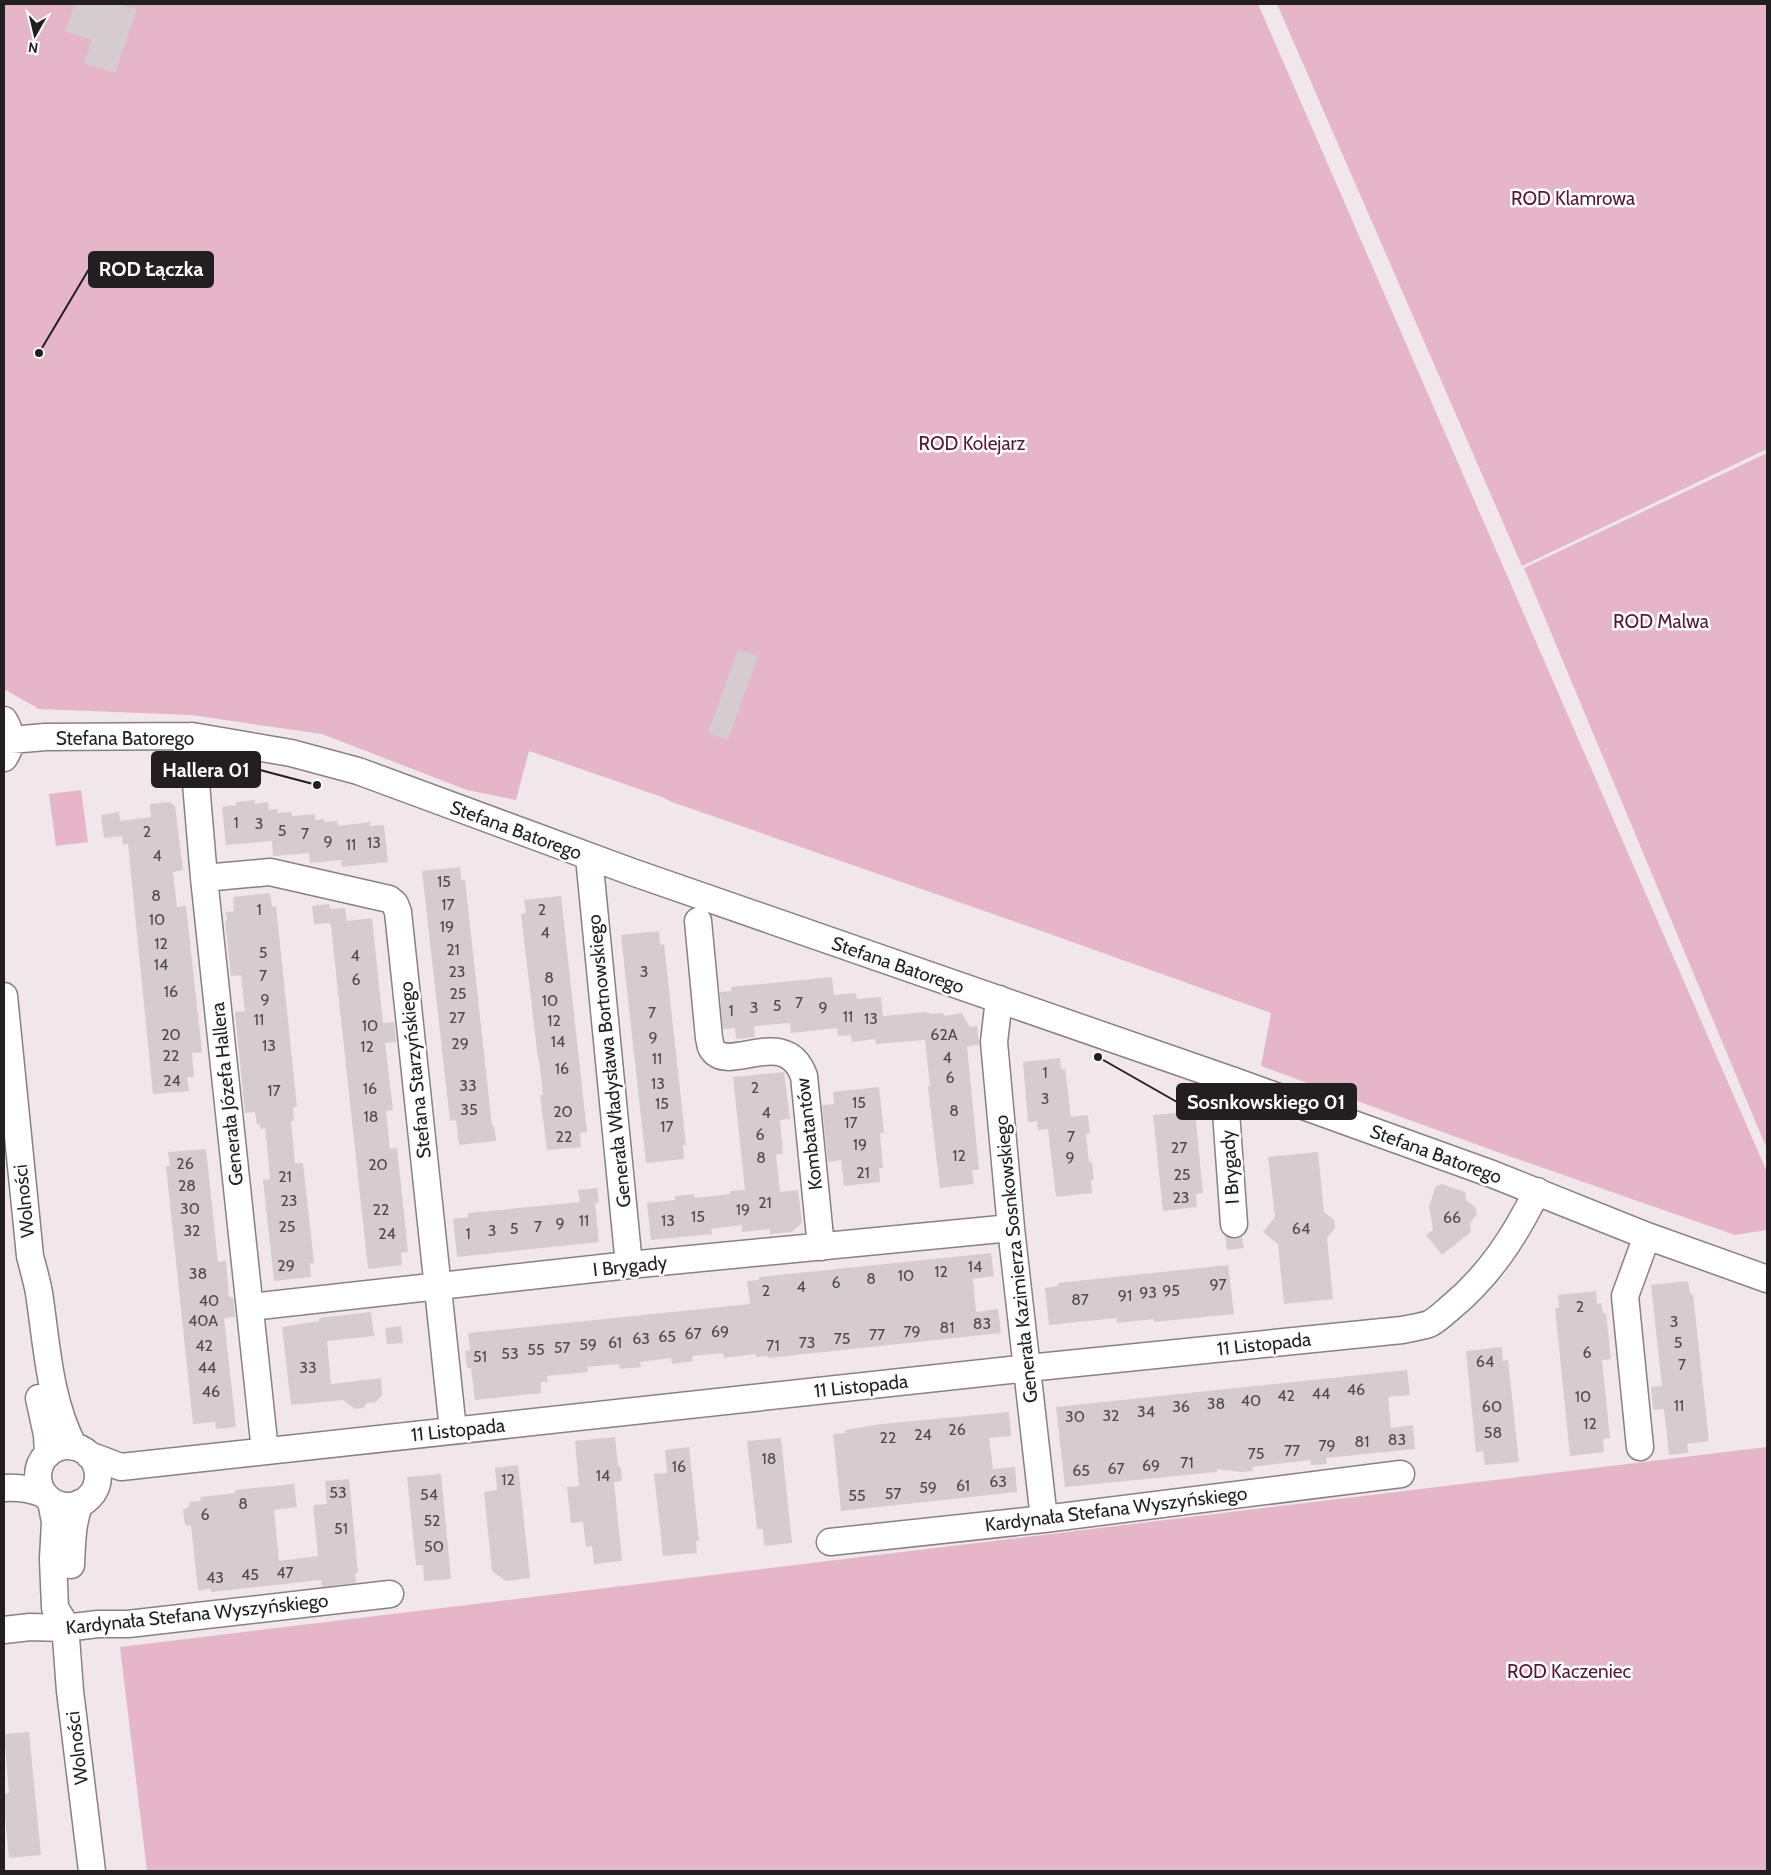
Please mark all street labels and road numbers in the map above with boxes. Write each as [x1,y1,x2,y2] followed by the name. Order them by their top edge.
[56,727,194,750] street label: Stefana Batorego
[447,795,585,865] street label: Stefana Batorego
[582,913,636,1209] street label: Generała Władysława Bortnowskiego
[829,932,967,998] street label: Stefana Batorego
[394,980,436,1160] street label: Stefana Starzyńskiego
[206,1001,248,1187] street label: Generała Józefa Hallera
[791,1076,827,1192] street label: Kombatantów
[989,1114,1043,1404] street label: Generała Kazimierza Sosnkowskiego
[1367,1119,1505,1189] street label: Stefana Batorego
[1216,1129,1244,1205] street label: I Brygady
[9,1163,39,1239] street label: Wolności
[592,1251,669,1281] street label: I Brygady
[1216,1328,1312,1360] street label: 11 Listopada
[813,1370,909,1402] street label: 11 Listopada
[410,1414,506,1446] street label: 11 Listopada
[984,1481,1248,1537] street label: Kardynała Stefana Wyszyńskiego
[65,1589,329,1639] street label: Kardynała Stefana Wyszyńskiego
[61,1710,93,1786] street label: Wolności

